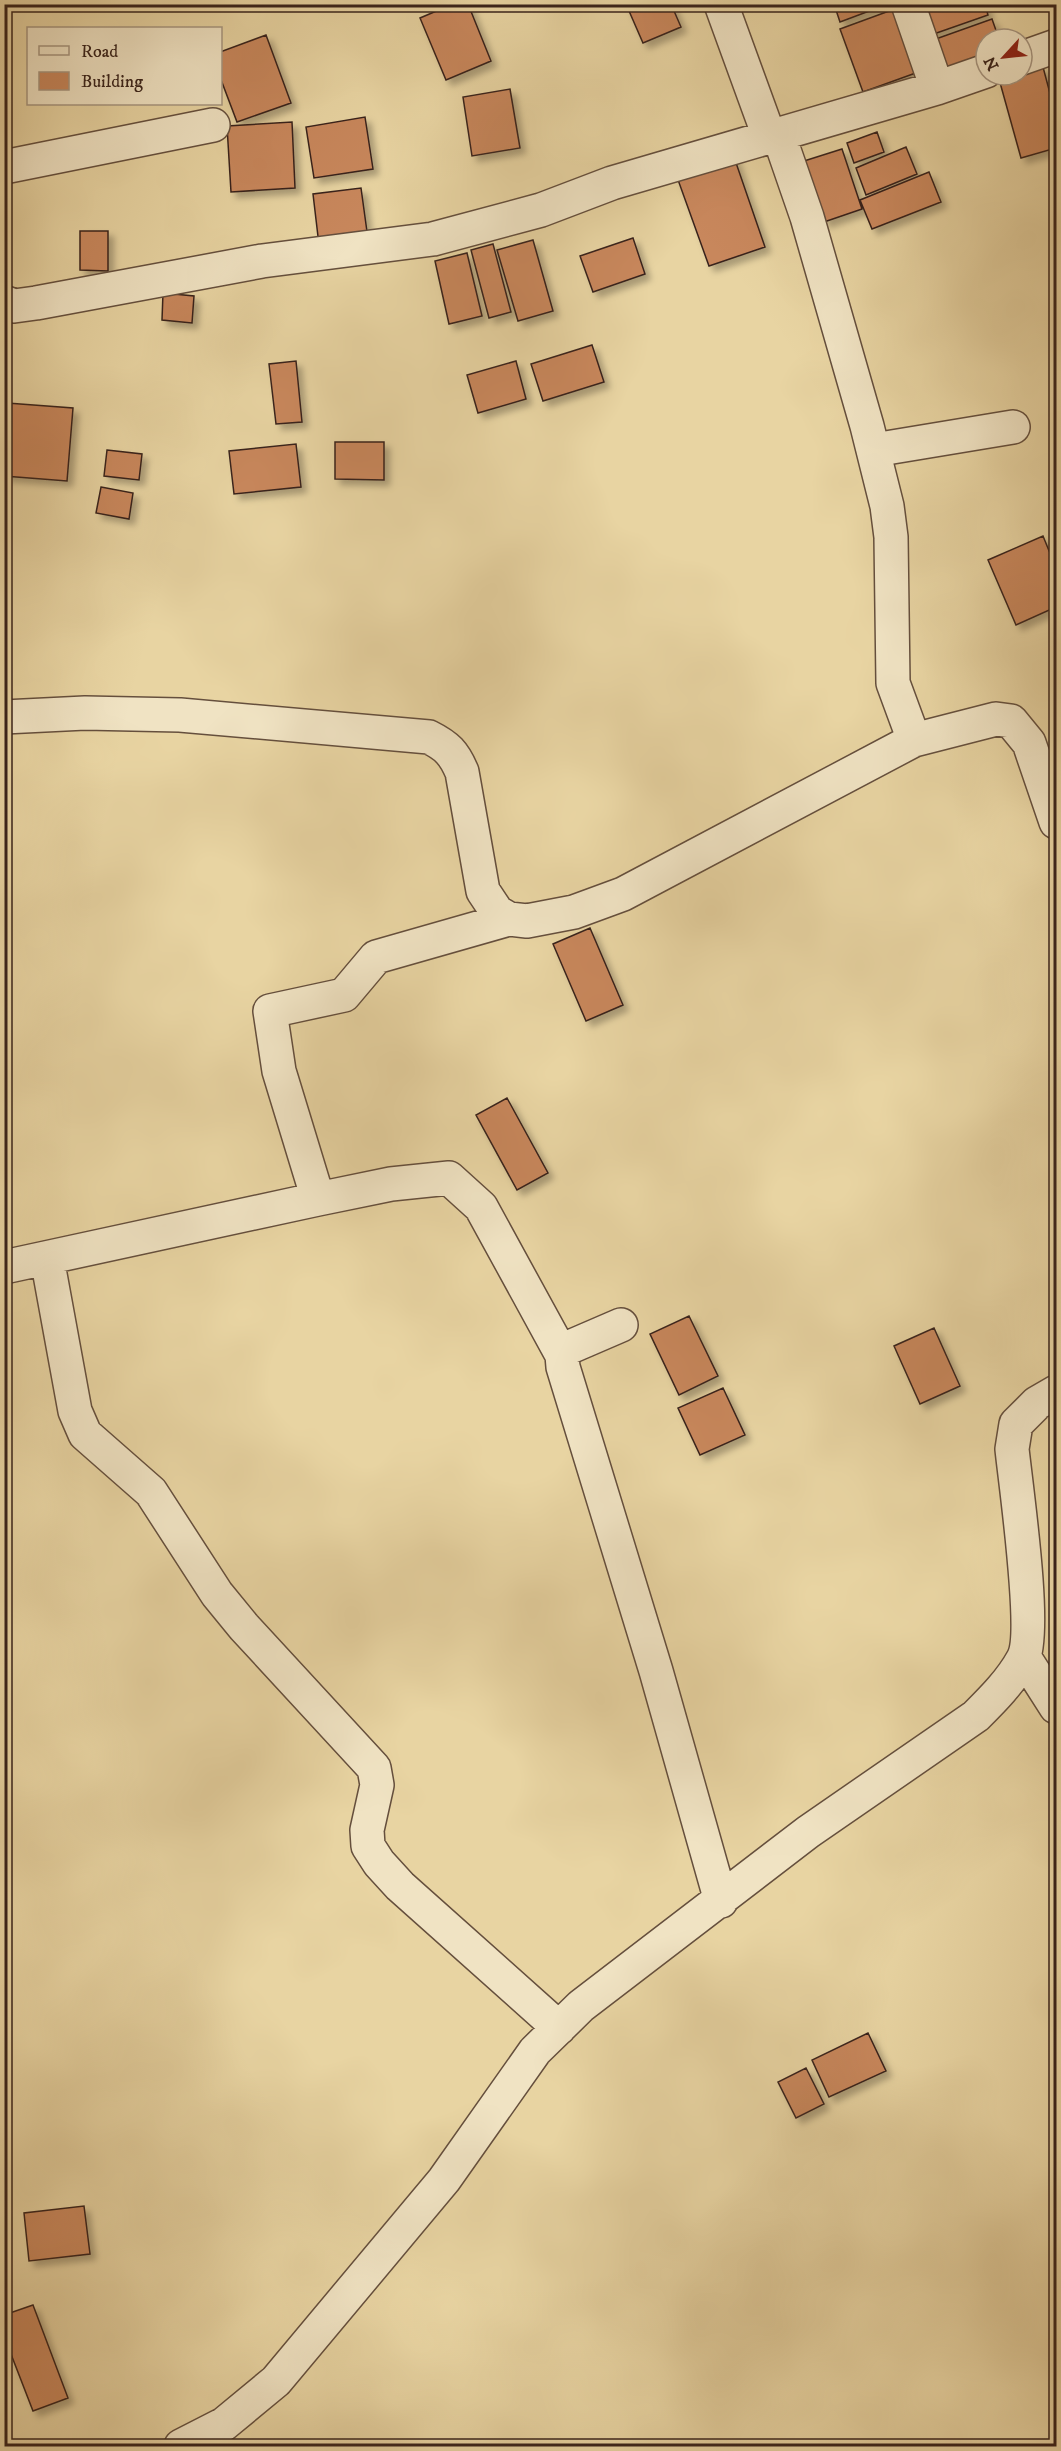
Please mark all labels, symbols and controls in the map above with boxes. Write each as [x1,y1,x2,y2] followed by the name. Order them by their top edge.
[27,27,222,105] legend
[974,27,1034,87] north arrow
[81,41,118,63] text: Road
[980,53,1003,74] text: N
[81,71,143,93] text: Building

